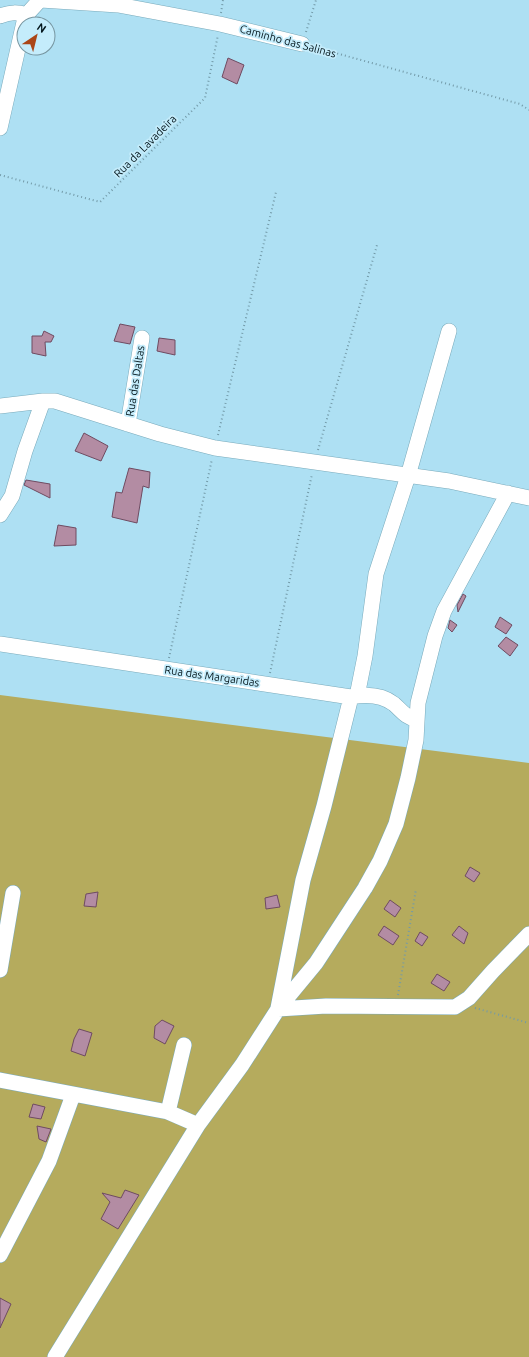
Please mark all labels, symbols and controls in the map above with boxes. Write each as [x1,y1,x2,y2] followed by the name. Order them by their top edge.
[16,16,56,56] north arrow
[35,21,49,35] text: N
[239,22,338,60] street label: Caminho das Salinas
[111,112,179,180] street label: Rua da Lavadeira
[123,344,147,417] street label: Rua das Daltas
[164,663,260,689] street label: Rua das Margaridas

